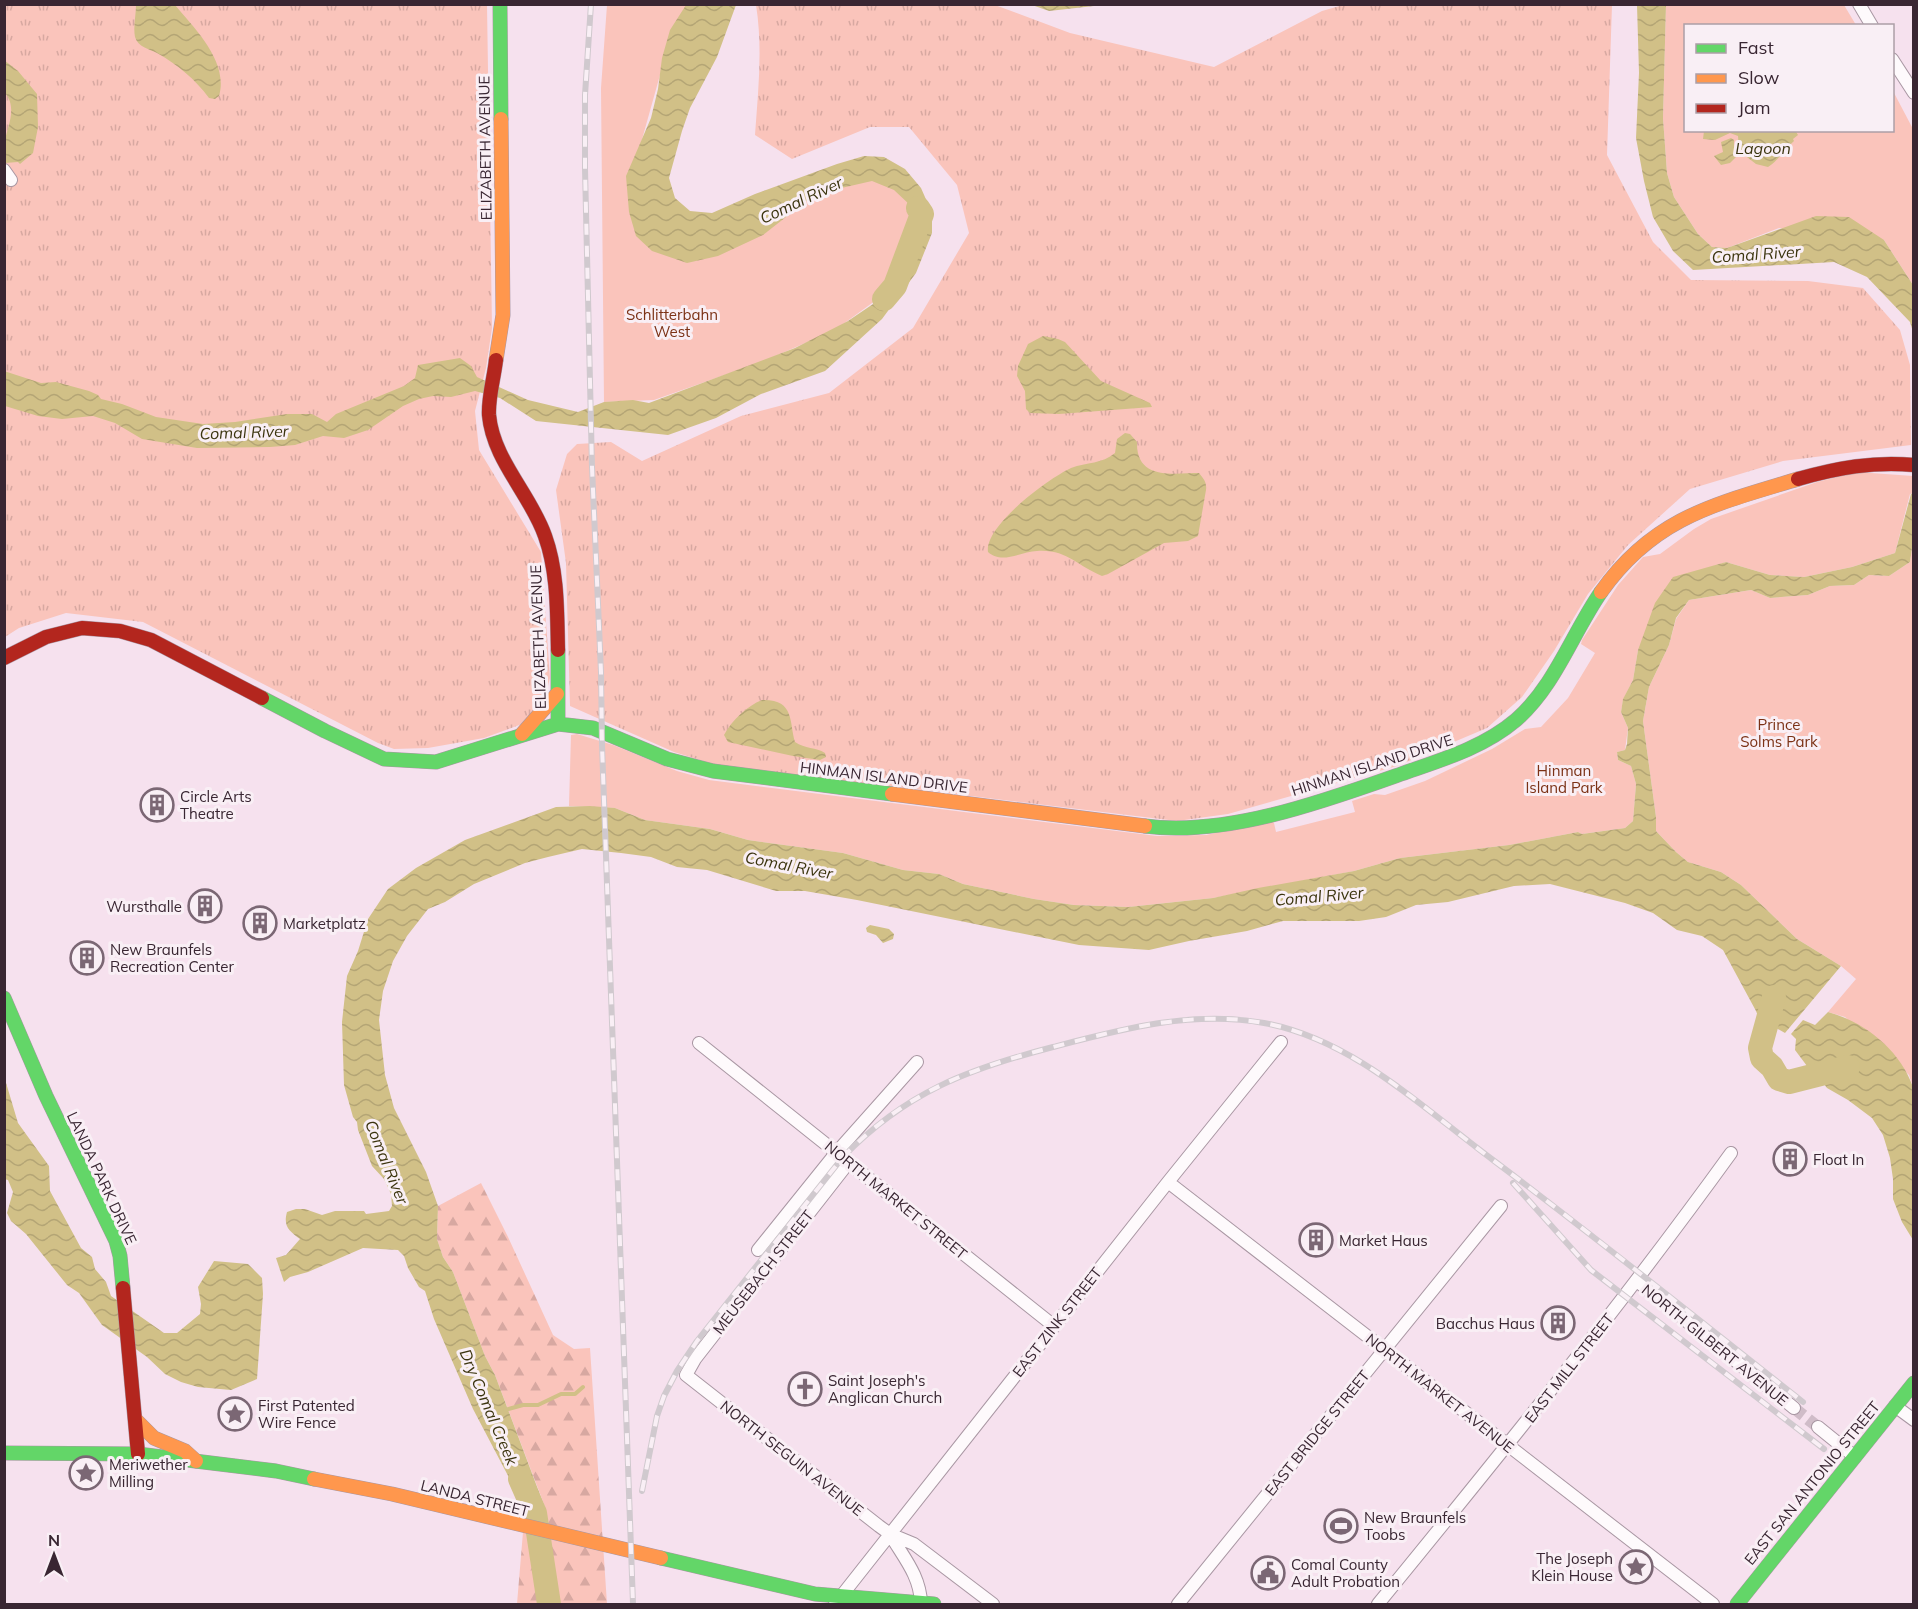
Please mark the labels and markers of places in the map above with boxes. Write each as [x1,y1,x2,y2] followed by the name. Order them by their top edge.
[139,787,175,823] building icon: Circle Arts Theatre
[180,787,252,823] place label: Circle Arts Theatre
[187,888,223,924] building icon: Wursthalle
[106,897,182,916] place label: Wursthalle
[242,905,278,941] building icon: Marketplatz
[283,914,366,933] place label: Marketplatz
[69,940,105,976] building icon: New Braunfels Recreation Center
[110,940,234,976] place label: New Braunfels Recreation Center
[1772,1141,1808,1177] building icon: Float In
[1813,1150,1864,1169] place label: Float In
[1298,1222,1334,1258] building icon: Market Haus
[1339,1231,1428,1250] place label: Market Haus
[1540,1305,1576,1341] building icon: Bacchus Haus
[1436,1314,1535,1333] place label: Bacchus Haus
[787,1371,823,1407] church icon: Saint Joseph's Anglican Church
[828,1371,942,1407] place label: Saint Joseph's Anglican Church
[217,1396,253,1432] place icon: First Patented Wire Fence
[258,1396,355,1432] place label: First Patented Wire Fence
[68,1455,104,1491] place icon: Meriwether Milling
[109,1455,188,1491] place label: Meriwether Milling
[1323,1508,1359,1544] sports icon: New Braunfels Toobs
[1364,1508,1466,1544] place label: New Braunfels Toobs
[1531,1549,1613,1585] place label: The Joseph Klein House
[1618,1549,1654,1585] place icon: The Joseph Klein House
[1250,1555,1286,1591] public building icon: Comal County Adult Probation
[1291,1555,1400,1591] place label: Comal County Adult Probation

